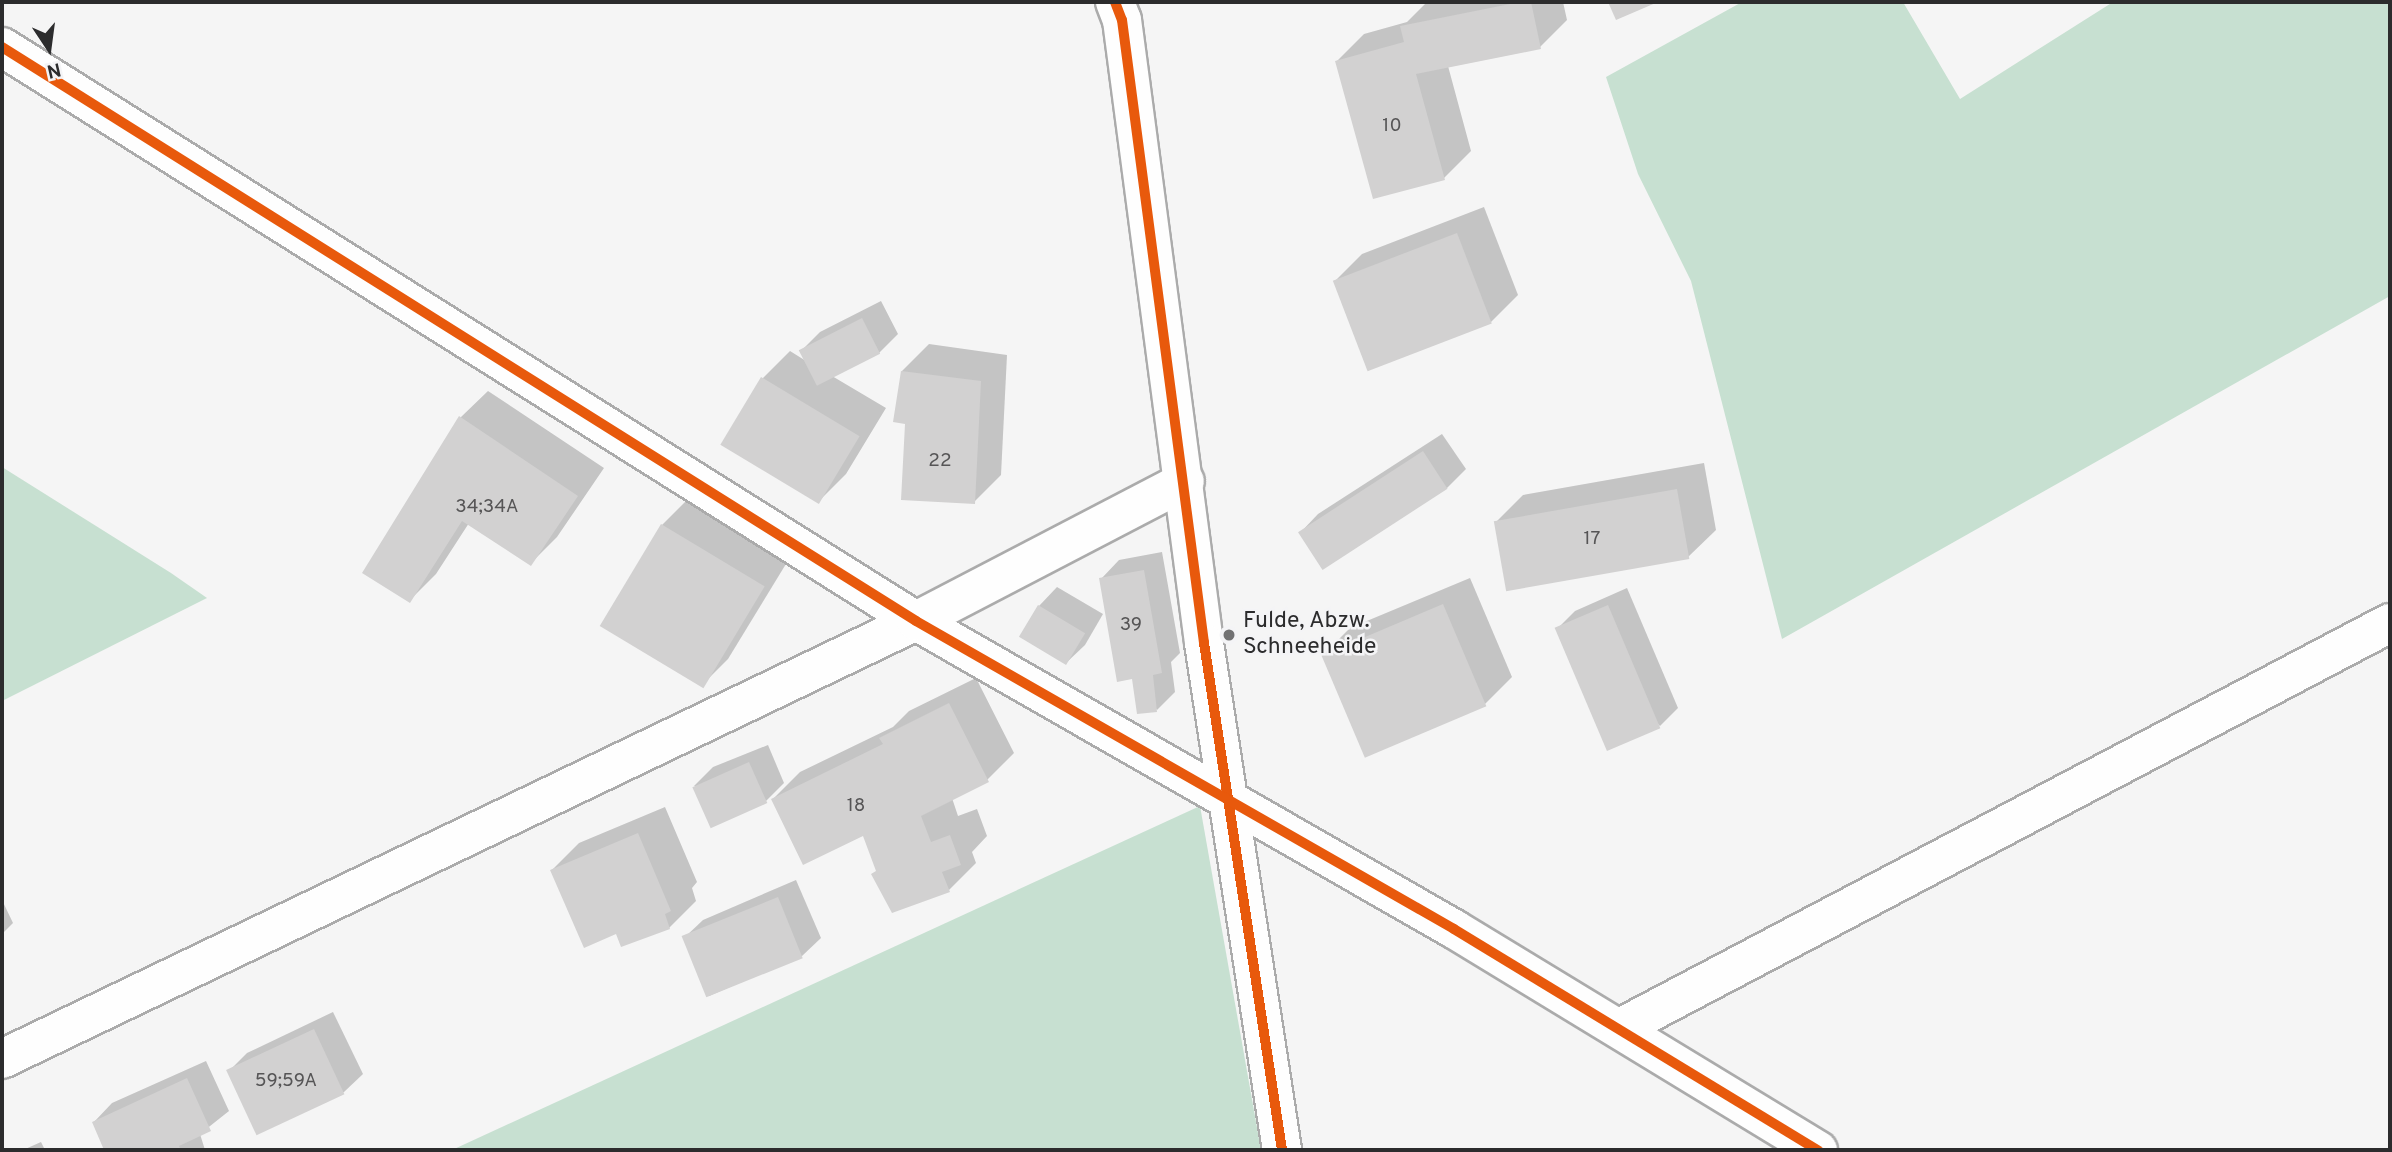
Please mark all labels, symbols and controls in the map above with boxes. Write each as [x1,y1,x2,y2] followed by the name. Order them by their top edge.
[14,14,84,84] north arrow
[44,56,63,83] text: N
[1382,116,1402,138] house number: 10
[928,451,952,473] house number: 22
[455,497,519,519] house number: 34;34A
[1584,529,1600,551] house number: 17
[1243,608,1376,662] place label: Fulde, Abzw. Schneeheide
[1120,615,1142,637] house number: 39
[1221,627,1237,643] marker: Fulde, Abzw. Schneeheide
[847,796,865,818] house number: 18
[255,1071,317,1093] house number: 59;59A

